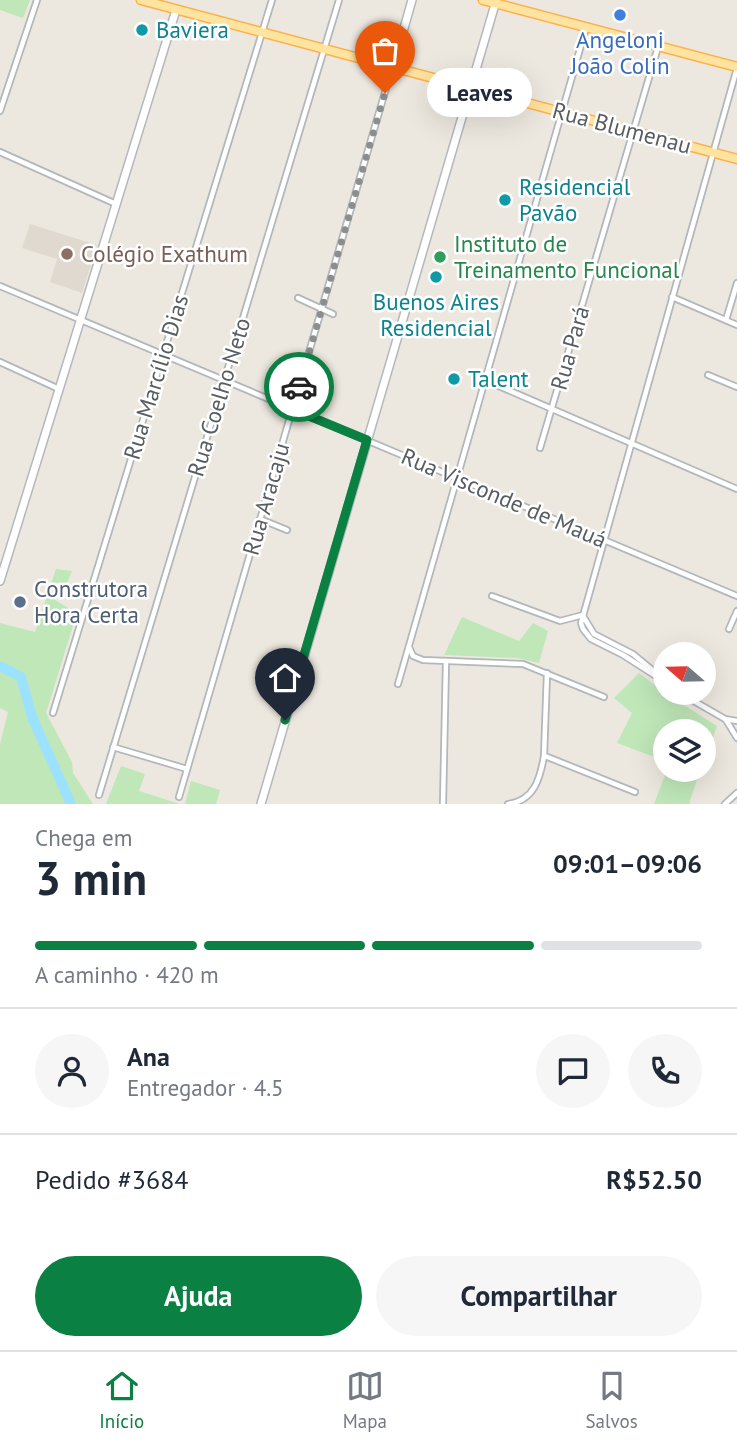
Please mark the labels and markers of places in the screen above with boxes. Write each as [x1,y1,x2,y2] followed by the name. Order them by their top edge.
[612,7,628,23] marker: Angeloni João Colin
[156,15,229,44] place label: Baviera
[355,21,415,93] pin
[134,22,150,38] marker: Baviera
[569,25,670,80] place label: Angeloni João Colin
[427,68,532,118] callout: Leaves
[519,172,631,227] place label: Residencial Pavão
[497,192,513,208] marker: Residencial Pavão
[454,229,680,284] place label: Instituto de Treinamento Funcional
[81,239,248,268] place label: Colégio Exathum
[59,246,75,262] marker: Colégio Exathum
[432,249,448,265] marker: Instituto de Treinamento Funcional
[428,269,444,285] marker: Buenos Aires Residencial
[373,287,499,342] place label: Buenos Aires Residencial
[468,364,529,393] place label: Talent
[446,371,462,387] marker: Talent
[34,574,148,629] place label: Construtora Hora Certa
[12,594,28,610] marker: Construtora Hora Certa
[255,648,315,720] pin

